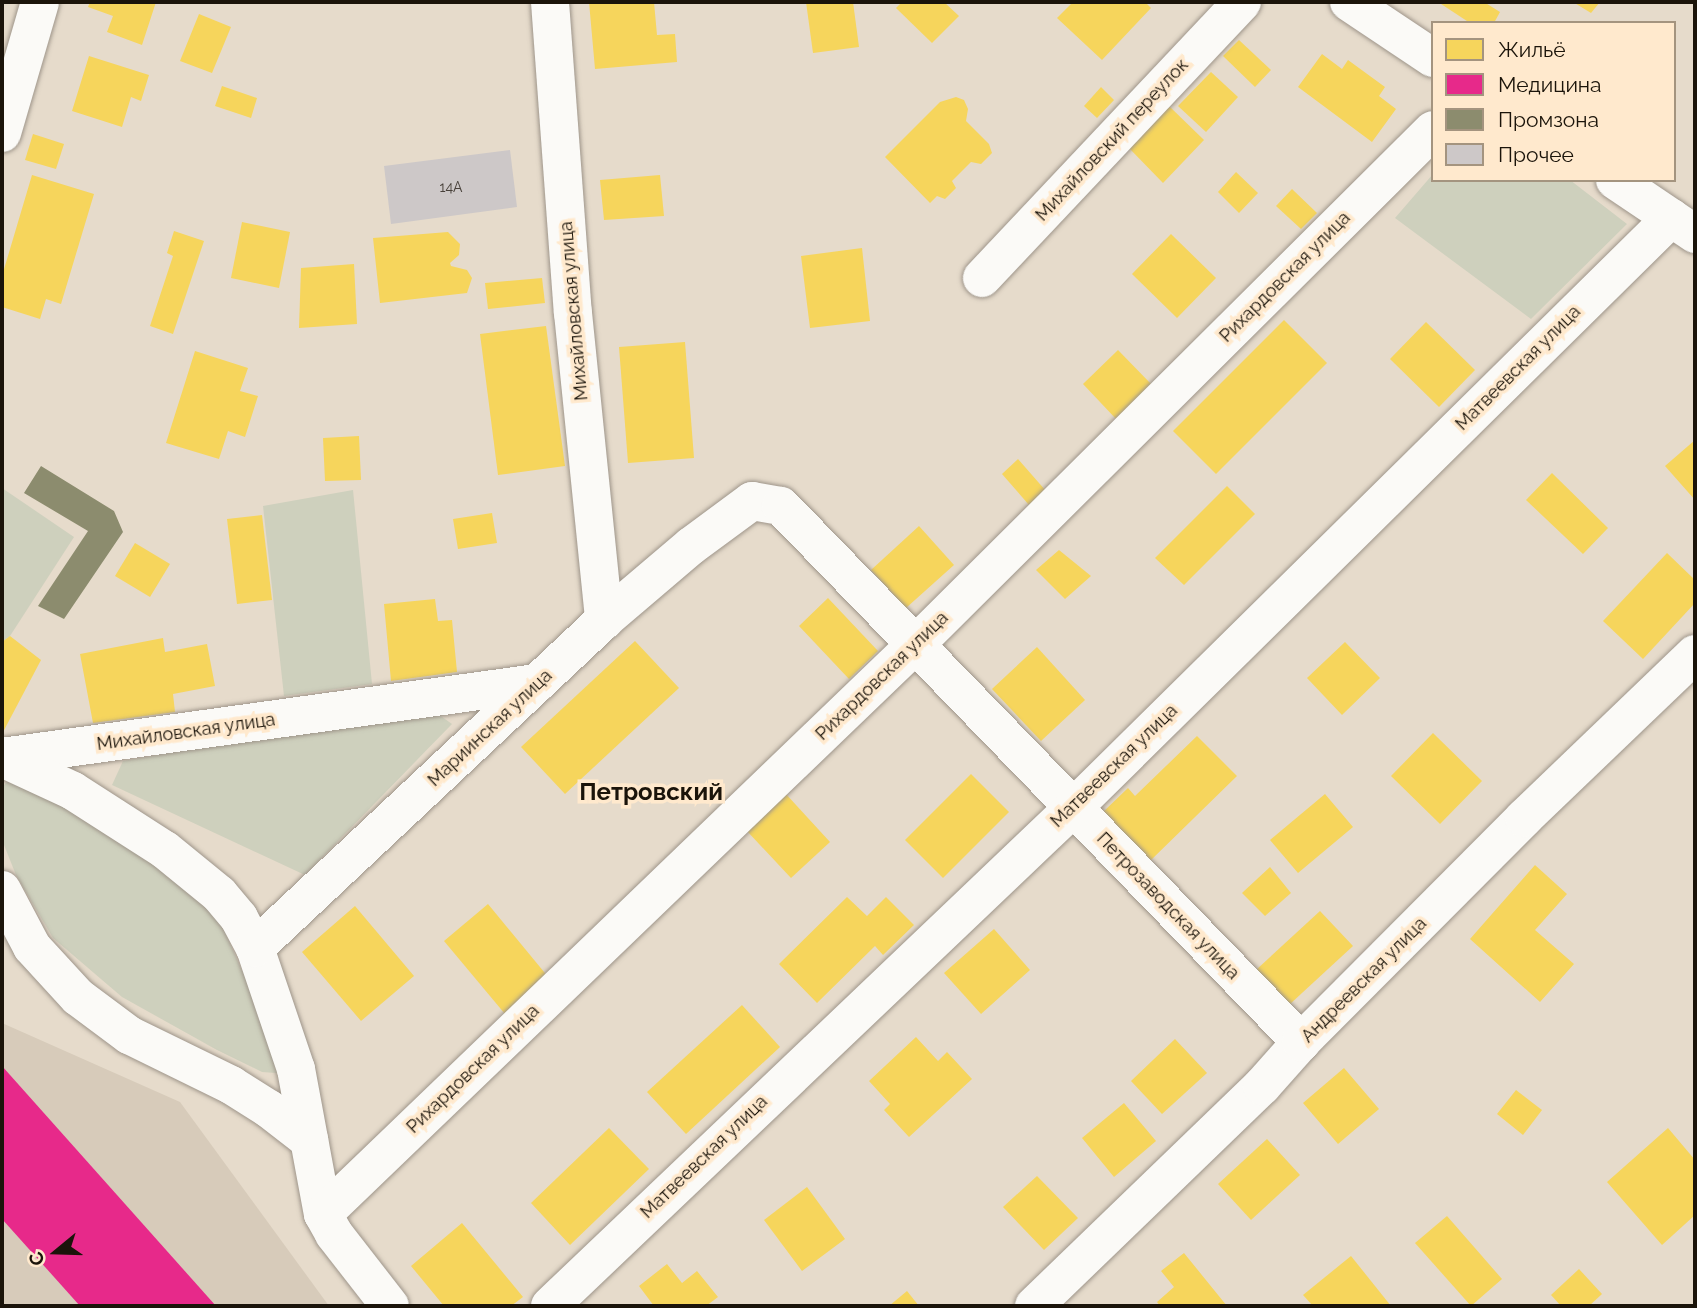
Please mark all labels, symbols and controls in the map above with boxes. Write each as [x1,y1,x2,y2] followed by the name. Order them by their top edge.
[1431,21,1676,182] legend
[1498,37,1566,62] text: Жильё
[1031,54,1193,226] street label: Михайловский переулок
[1498,72,1602,97] text: Медицина
[1498,107,1599,132] text: Промзона
[1498,142,1574,167] text: Прочее
[439,179,463,195] house number: 14А
[1215,207,1355,347] street label: Рихардовская улица
[555,220,593,402] street label: Михайловская улица
[1451,301,1585,435] street label: Матвеевская улица
[811,607,953,745] street label: Рихардовская улица
[423,665,557,791] street label: Мариинская улица
[1046,700,1182,832] street label: Матвеевская улица
[95,709,277,755] street label: Михайловская улица
[579,778,723,806] district label: Петровский
[1092,828,1244,984] street label: Петрозаводская улица
[1297,913,1431,1047] street label: Андреевская улица
[402,1000,544,1138] street label: Рихардовская улица
[636,1091,772,1223] street label: Матвеевская улица
[21,1217,91,1287] north arrow
[24,1249,49,1269] text: С

